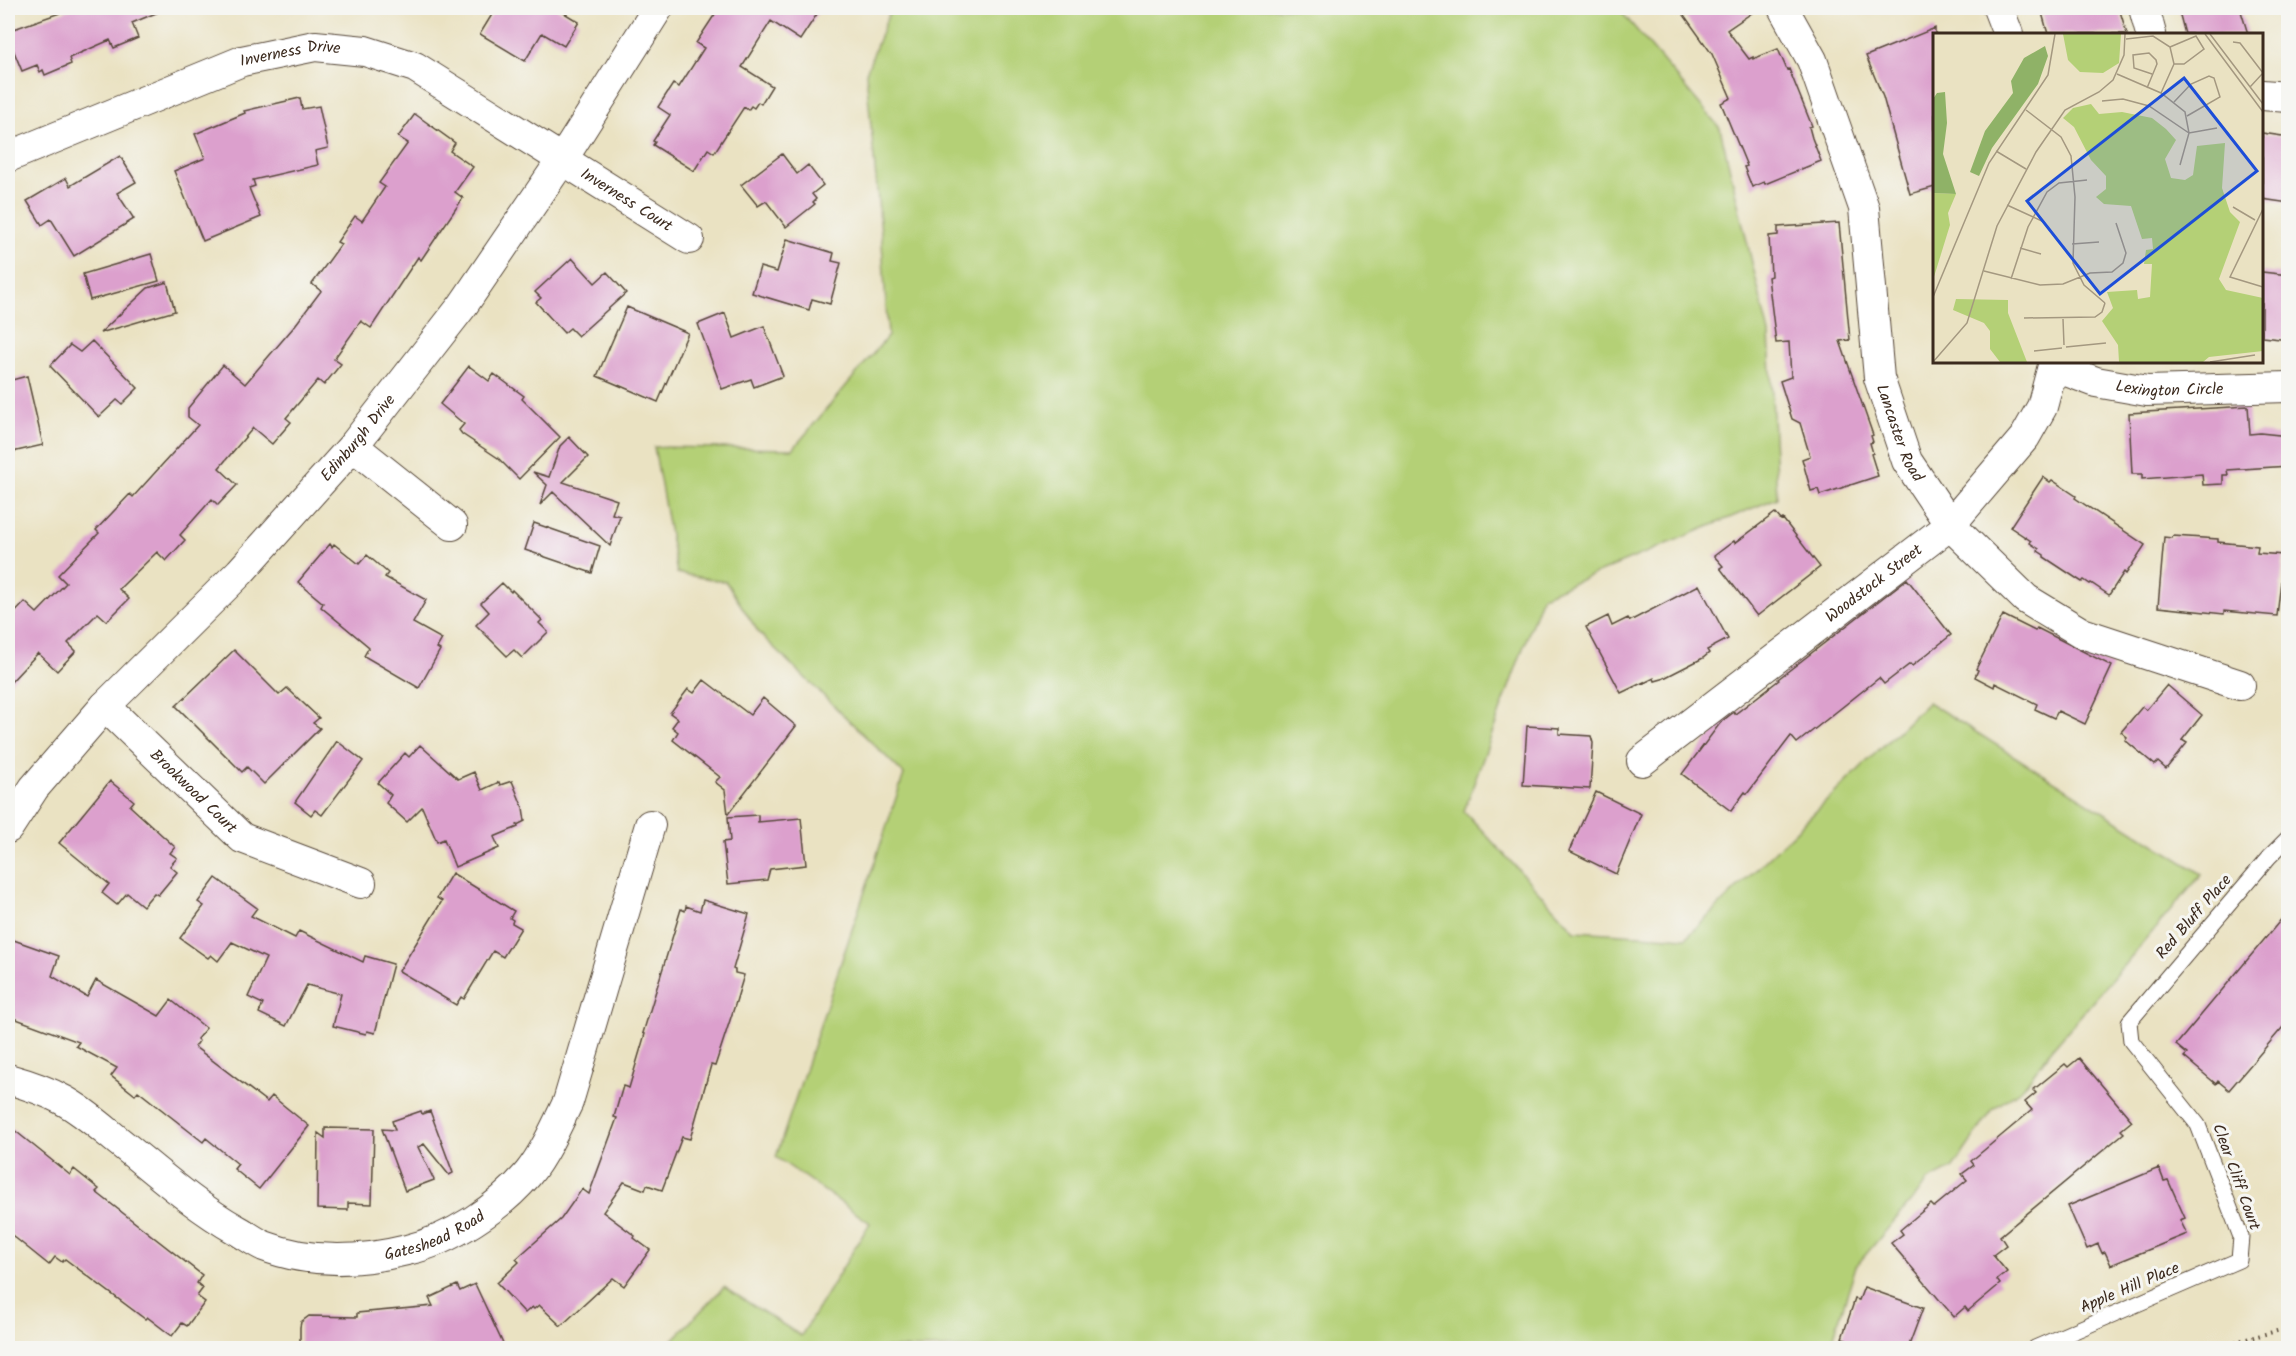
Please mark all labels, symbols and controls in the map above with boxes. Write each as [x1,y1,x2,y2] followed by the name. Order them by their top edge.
[238,33,342,74] street label: Inverness Drive
[1933,33,2263,363] inset map
[576,161,678,239] street label: Inverness Court
[2114,373,2224,404] street label: Lexington Circle
[1869,381,1931,488] street label: Lancaster Road
[314,389,402,487] street label: Edinburgh Drive
[1820,537,1928,629] street label: Woodstock Street
[144,743,244,840] street label: Brookwood Court
[2150,869,2238,965] street label: Red Bluff Place
[2205,1120,2267,1235] street label: Clear Cliff Court
[382,1203,491,1267] street label: Gateshead Road
[2076,1256,2184,1320] street label: Apple Hill Place

